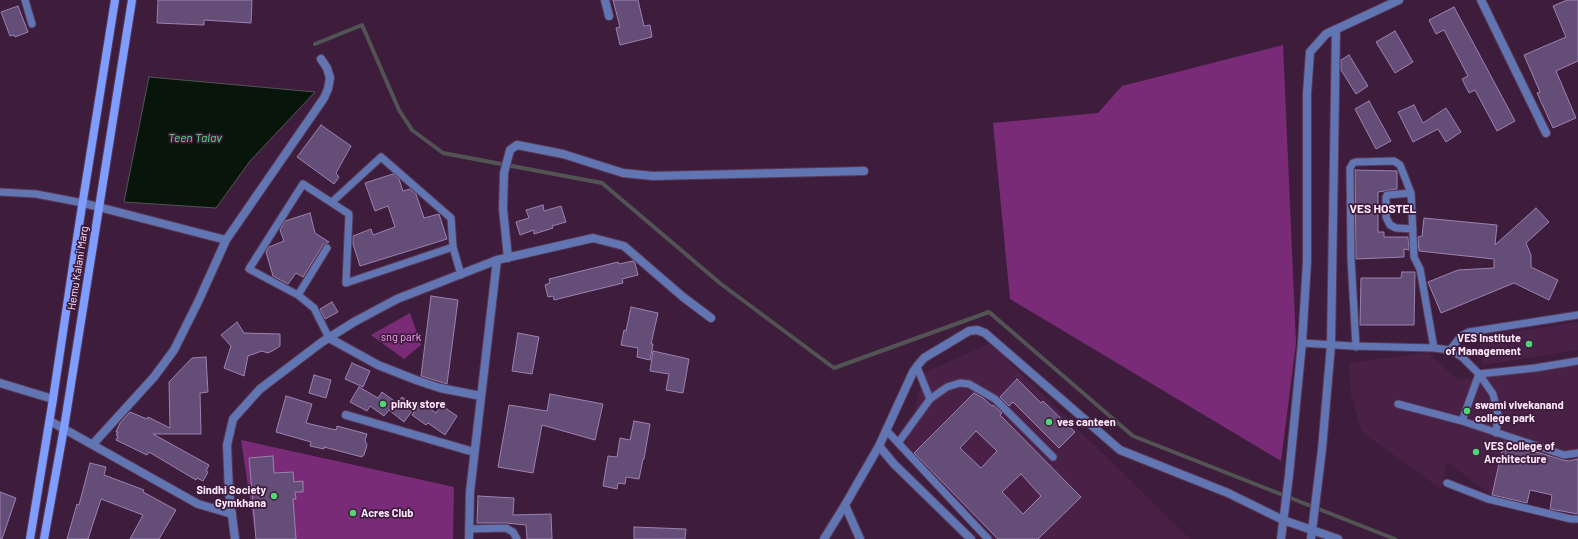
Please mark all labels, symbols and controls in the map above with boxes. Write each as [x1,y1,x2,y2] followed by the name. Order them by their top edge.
[168,131,222,145] water label: Teen Talav
[1350,202,1416,216] district label: VES HOSTEL
[65,225,91,311] street label: Hemu Kalani Marg
[381,330,421,344] park label: sng park
[1446,331,1521,357] place label: VES Institute of Management
[1524,339,1534,349] marker: VES Institute of Management
[391,397,445,411] place label: pinky store
[1475,398,1564,424] place label: swami vivekanand college park
[378,399,388,409] marker: pinky store
[1462,406,1472,416] marker: swami vivekanand college park
[1057,415,1116,429] place label: ves canteen
[1044,417,1054,427] marker: ves canteen
[1484,439,1555,465] place label: VES College of Architecture
[1471,447,1481,457] marker: VES College of Architecture
[196,483,266,509] place label: Sindhi Society Gymkhana
[269,491,279,501] marker: Sindhi Society Gymkhana
[361,506,413,520] place label: Acres Club
[348,508,358,518] marker: Acres Club

